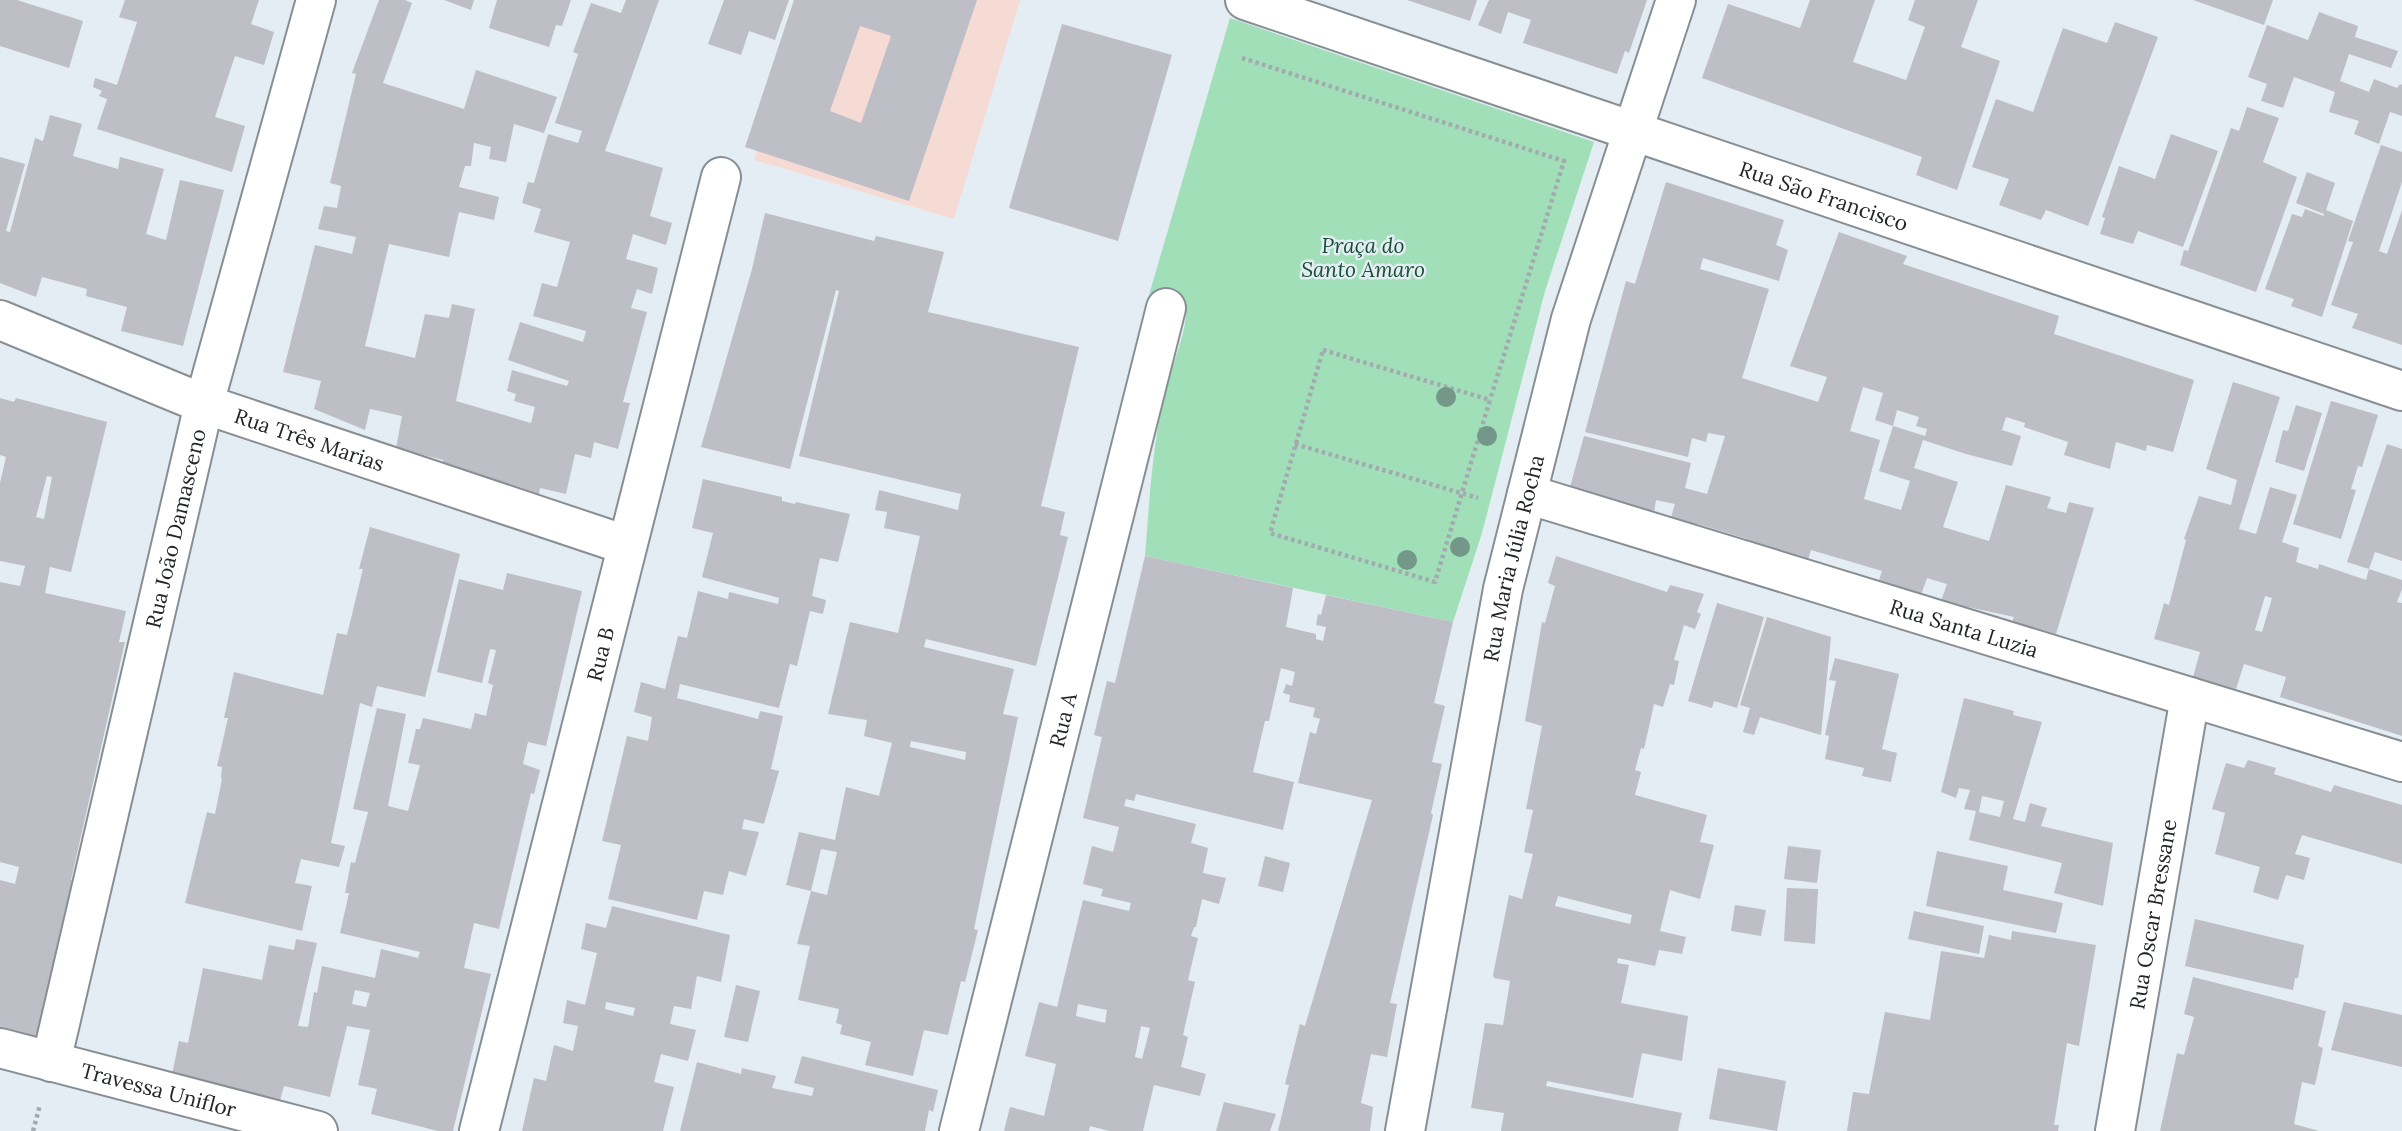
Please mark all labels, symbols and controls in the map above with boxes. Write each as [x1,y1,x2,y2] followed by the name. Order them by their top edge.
[1736,155,1912,237] street label: Rua São Francisco
[1301,232,1425,283] park label: Praça do Santo Amaro
[231,402,388,477] street label: Rua Três Marias
[139,426,211,631] street label: Rua João Damasceno
[1477,452,1550,664] street label: Rua Maria Júlia Rocha
[1886,592,2042,663] street label: Rua Santa Luzia
[580,624,620,684] street label: Rua B
[1043,689,1082,750] street label: Rua A
[2123,817,2182,1012] street label: Rua Oscar Bressane
[78,1056,239,1123] street label: Travessa Uniflor

